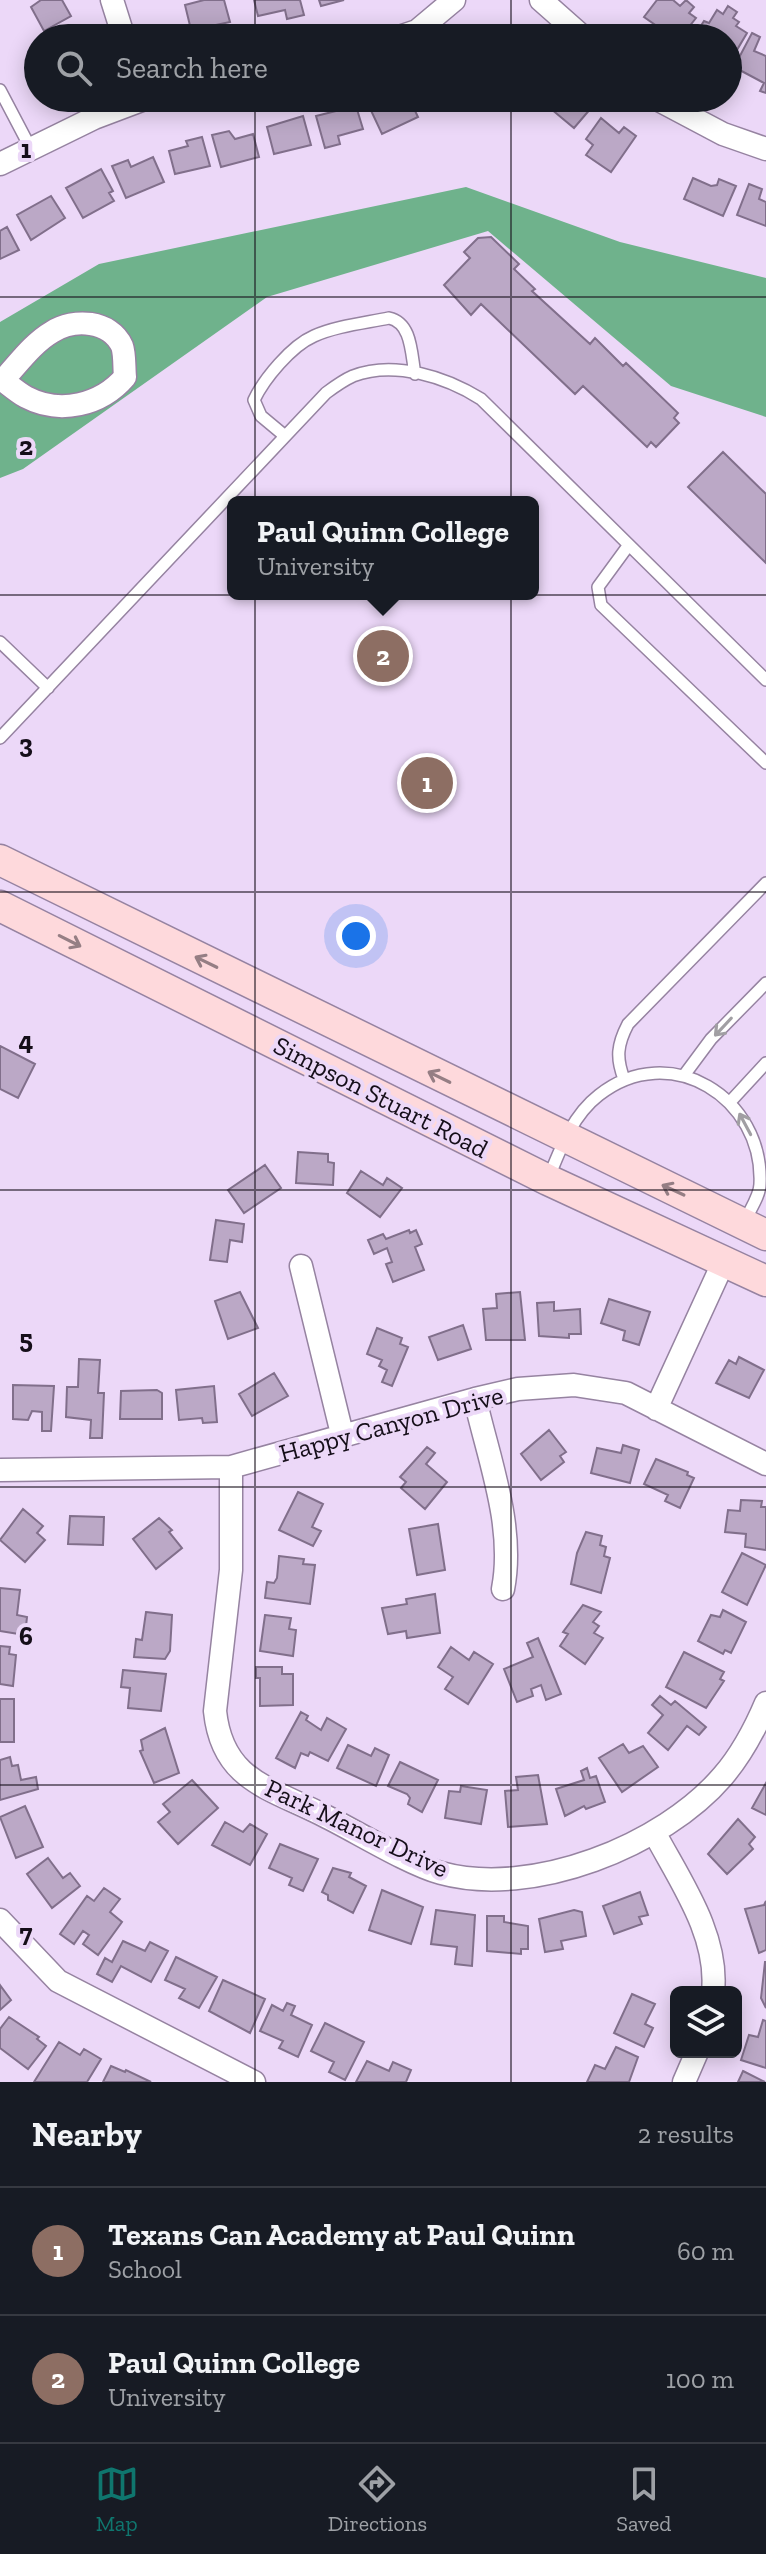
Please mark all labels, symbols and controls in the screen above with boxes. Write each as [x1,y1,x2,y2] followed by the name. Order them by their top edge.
[24,24,742,112] search box
[52,46,96,90] icon: search
[116,50,268,86] text: Search here
[21,133,32,165] text: 1
[19,430,33,462] text: 2
[227,496,539,600] popup
[257,514,509,550] text: Paul Quinn College
[257,550,374,582] text: University
[357,626,409,686] pin: 2
[19,728,33,760] text: 3
[401,753,453,813] pin: 1
[336,916,376,956] your location
[57,934,81,950] one-way arrow
[194,954,218,969] one-way arrow
[715,1016,733,1036] one-way arrow
[19,1025,34,1057] text: 4
[268,1029,494,1165] street label: Simpson Stuart Road
[428,1068,451,1083] one-way arrow
[737,1113,752,1136] one-way arrow
[661,1182,685,1197] one-way arrow
[19,1323,33,1355] text: 5
[275,1379,507,1469] street label: Happy Canyon Drive
[19,1620,33,1652] text: 6
[260,1772,454,1884] street label: Park Manor Drive
[20,1917,33,1949] text: 7
[670,1986,742,2058] map controls
[670,1986,742,2058] button: layers
[32,2114,142,2155] text: Nearby
[638,2118,734,2150] text: 2 results
[108,2217,575,2253] text: Texans Can Academy at Paul Quinn
[53,2235,63,2267] text: 1
[677,2235,734,2267] text: 60 m
[108,2253,182,2285] text: School
[108,2345,360,2381] text: Paul Quinn College
[51,2363,65,2395] text: 2
[666,2363,734,2395] text: 100 m
[108,2381,225,2413] text: University
[95,2462,139,2537] tab: Map
[328,2462,427,2537] tab: Directions
[616,2462,671,2537] tab: Saved

